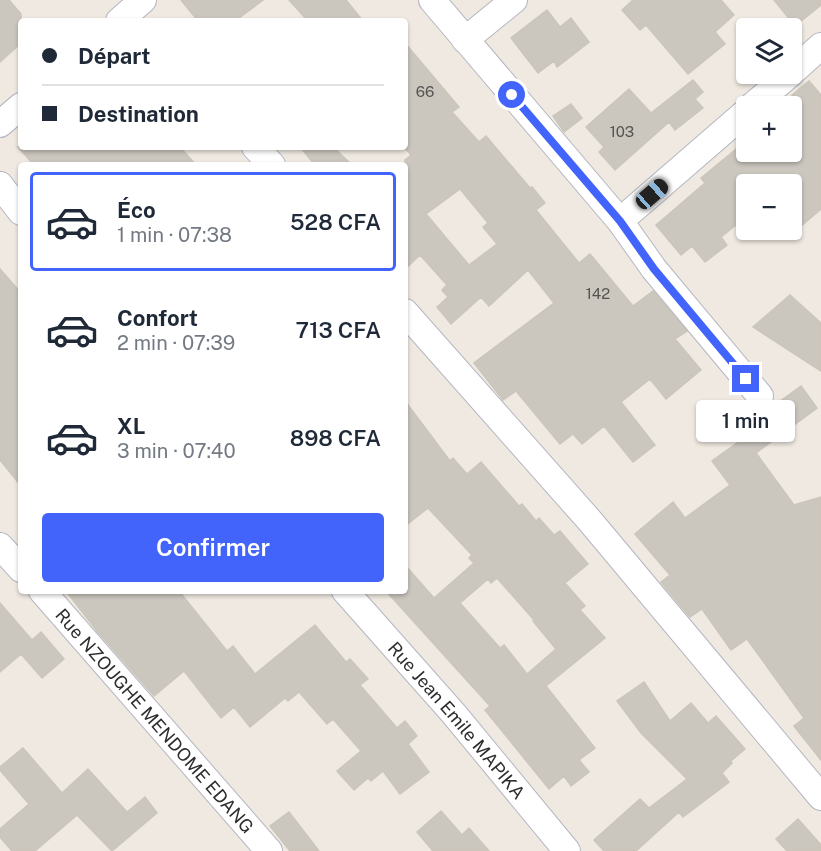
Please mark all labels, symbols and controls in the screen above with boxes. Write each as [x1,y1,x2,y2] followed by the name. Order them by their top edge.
[736,18,802,240] map controls
[736,18,802,84] button: layers
[78,43,150,69] text: Départ
[498,81,525,108] route start
[416,83,434,100] house number: 66
[736,96,802,162] button: +
[78,101,199,127] text: Destination
[610,123,634,140] house number: 103
[736,174,802,240] button: −
[633,175,671,213] car
[45,195,99,249] icon: car
[117,197,156,223] text: Éco
[290,209,381,235] text: 528 CFA
[117,223,232,247] text: 1 min · 07:38
[586,285,610,302] house number: 142
[45,303,99,357] icon: car
[117,305,198,331] text: Confort
[295,317,381,343] text: 713 CFA
[117,331,235,355] text: 2 min · 07:39
[732,365,759,392] route end
[696,400,795,442] callout: 1 min
[722,409,769,433] text: 1 min
[45,411,99,465] icon: car
[117,413,145,439] text: XL
[290,425,381,451] text: 898 CFA
[117,439,236,463] text: 3 min · 07:40
[42,513,384,582] button: Confirmer
[52,604,259,837] street label: Rue NZOUGHE MENDOME EDANG
[384,637,530,803] street label: Rue Jean Emile MAPIKA

